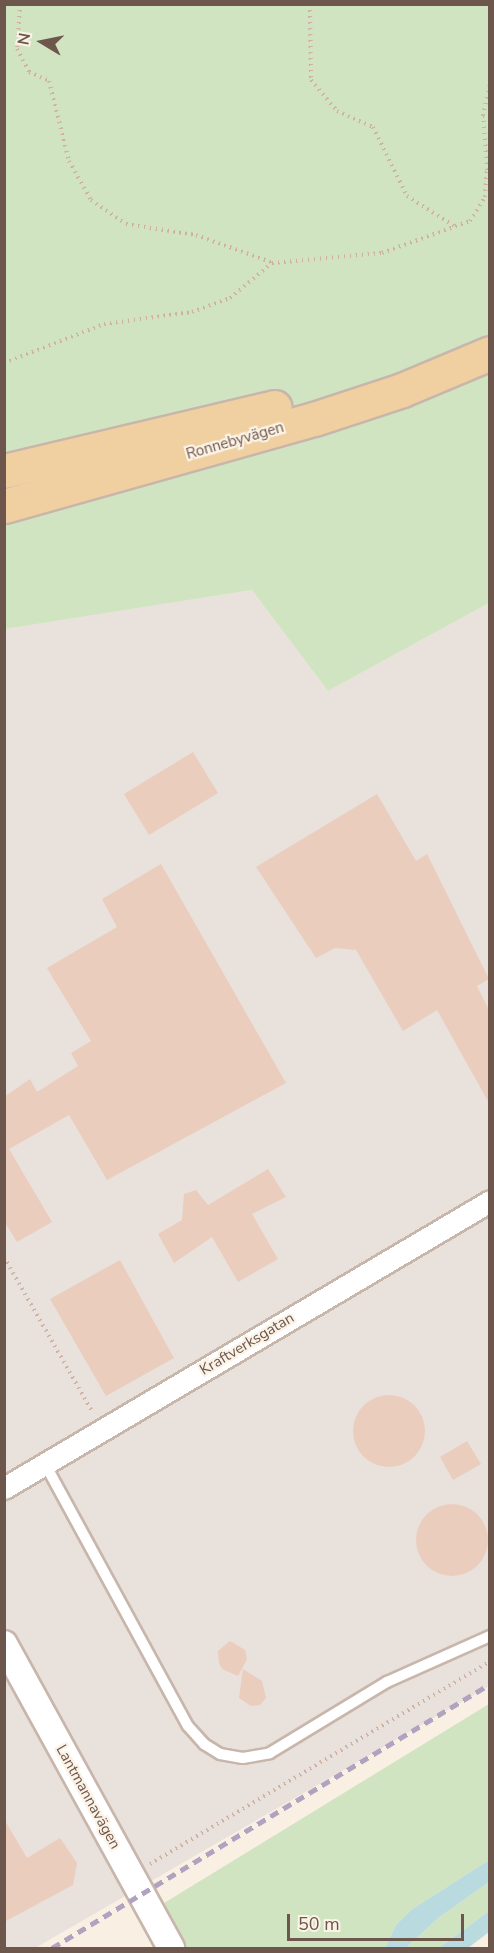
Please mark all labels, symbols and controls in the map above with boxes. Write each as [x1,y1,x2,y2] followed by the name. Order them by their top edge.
[12,12,72,72] north arrow
[12,31,36,47] text: N
[184,418,286,464] street label: Ronnebyvägen
[197,1309,297,1379] street label: Kraftverksgatan
[52,1742,124,1852] street label: Lantmannavägen
[290,1902,467,1940] scale bar
[298,1912,340,1936] text: 50 m

